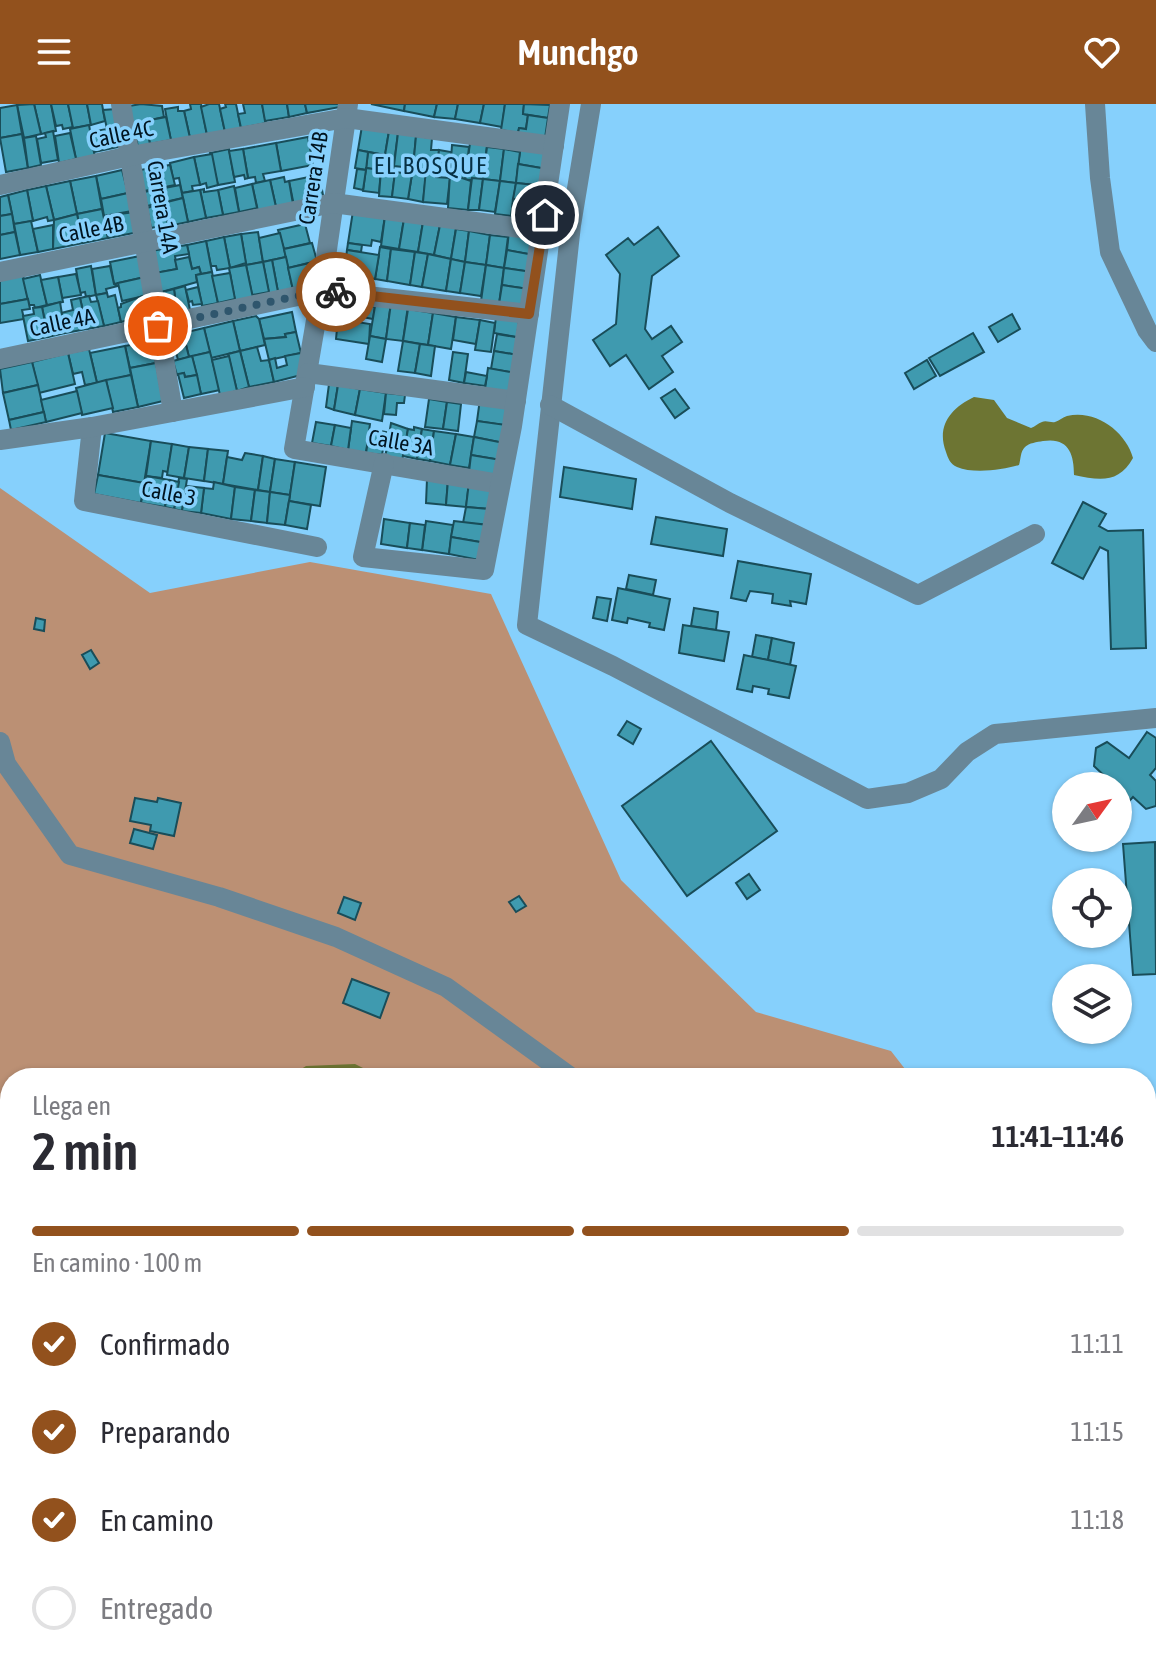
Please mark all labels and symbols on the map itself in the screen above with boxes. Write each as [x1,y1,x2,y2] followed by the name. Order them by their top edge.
[87,115,155,153] street label: Calle 4C
[293,129,333,226] street label: Carrera 14B
[374,152,488,179] district label: EL BOSQUE
[142,159,184,256] street label: Carrera 14A
[511,181,579,249] pin
[56,210,126,248] street label: Calle 4B
[296,252,376,332] courier
[124,292,192,360] pin
[27,302,97,342] street label: Calle 4A
[366,423,436,461] street label: Calle 3A
[140,475,198,511] street label: Calle 3
[1052,772,1132,852] north arrow

